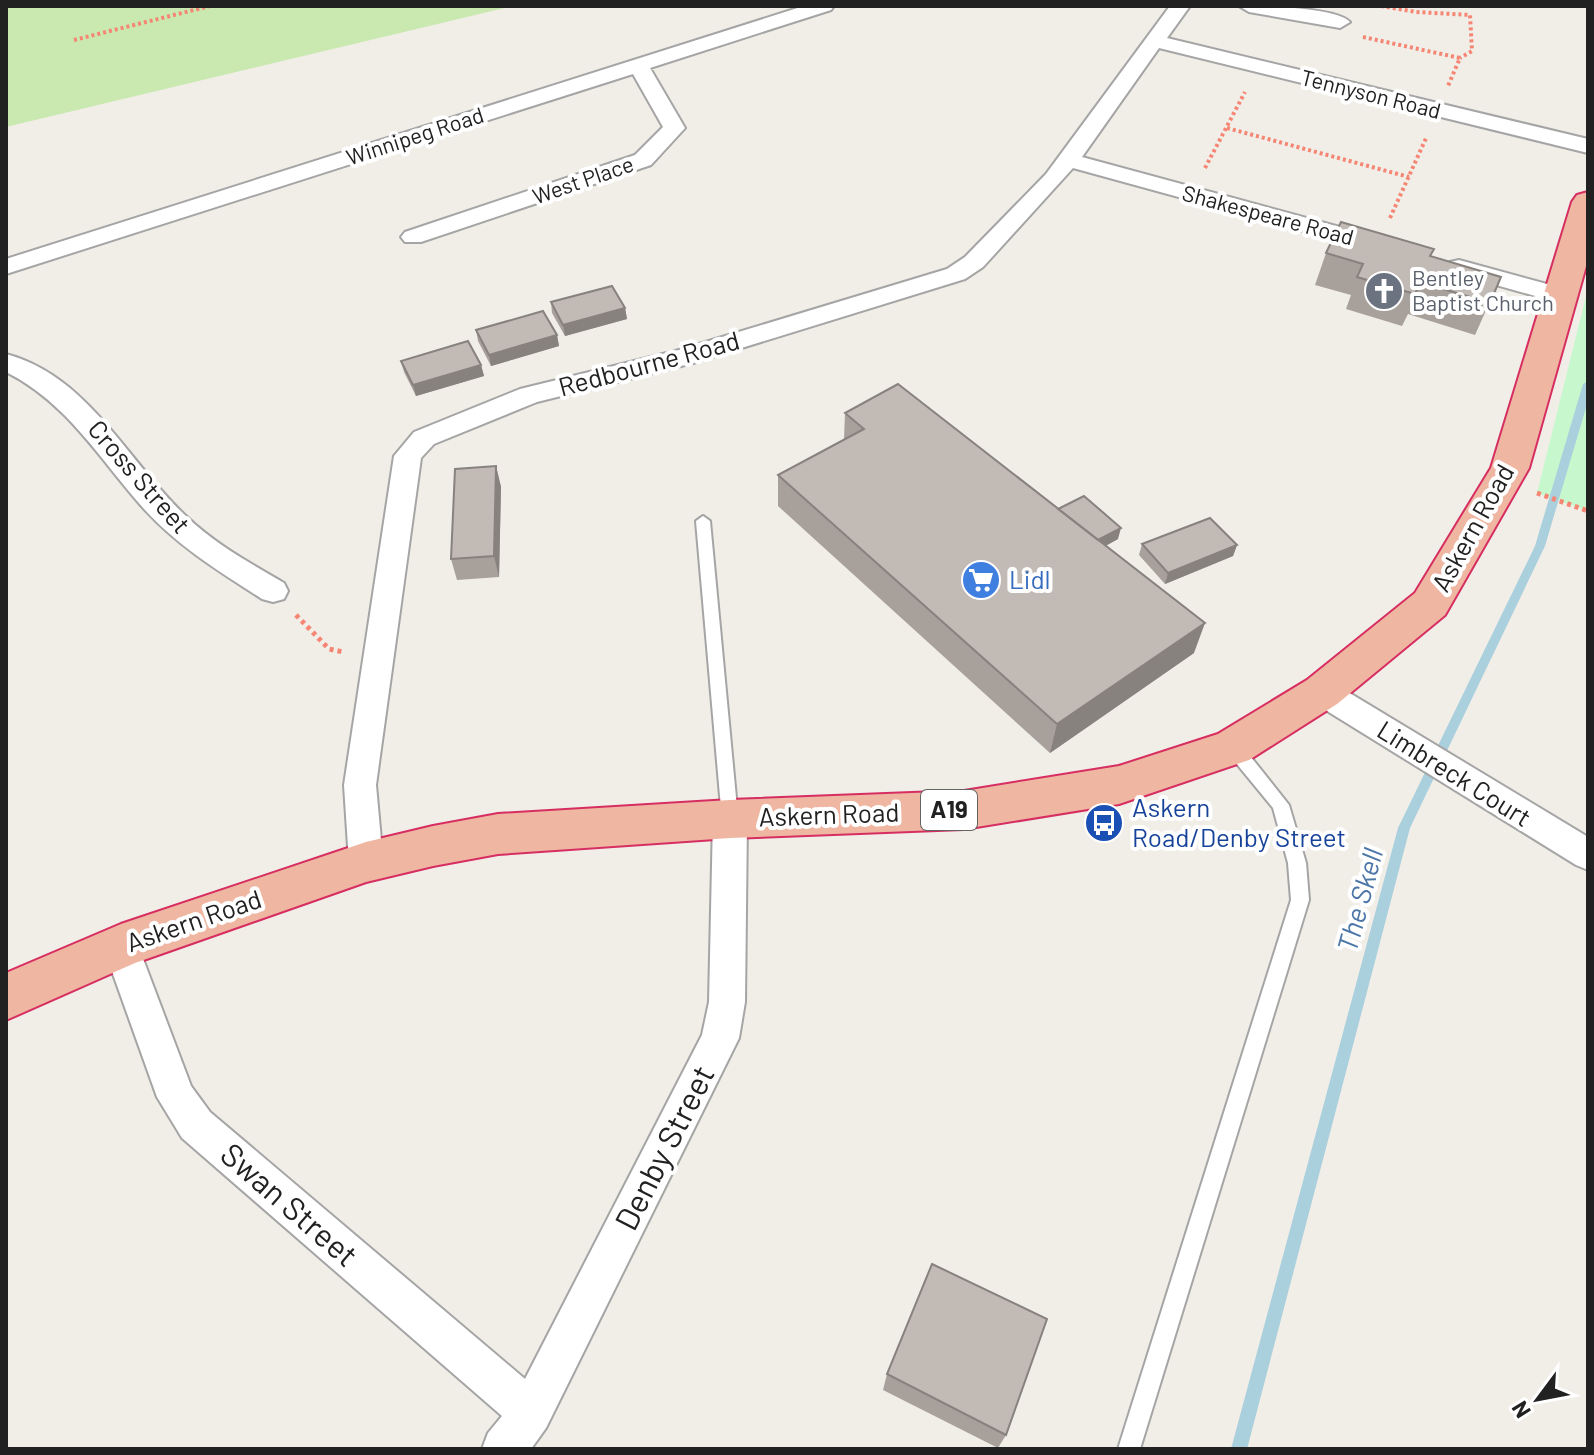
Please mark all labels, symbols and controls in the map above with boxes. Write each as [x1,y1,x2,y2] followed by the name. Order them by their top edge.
[1299,63,1444,123] street label: Tennyson Road
[343,101,487,169] street label: Winnipeg Road
[529,150,637,208] street label: West Place
[1180,179,1357,249] street label: Shakespeare Road
[1412,264,1554,315] place label: Bentley Baptist Church
[1363,270,1405,312] church icon: Bentley Baptist Church
[555,324,742,402] street label: Redbourne Road
[82,413,198,539] street label: Cross Street
[1424,458,1519,596] street label: Askern Road
[960,559,1002,601] supermarket icon: Lidl
[1009,563,1051,594] place label: Lidl
[1372,713,1537,832] street label: Limbreck Court
[921,790,977,830] road number: A19
[1132,791,1346,852] place label: Askern Road/Denby Street
[758,796,900,831] street label: Askern Road
[1083,802,1125,844] bus stop icon: Askern Road/Denby Street
[1329,844,1389,955] water label: The Skell
[122,882,265,957] street label: Askern Road
[605,1058,721,1236] street label: Denby Street
[214,1134,366,1273] street label: Swan Street
[1498,1359,1578,1439] north arrow
[1505,1397,1535,1423] text: N

